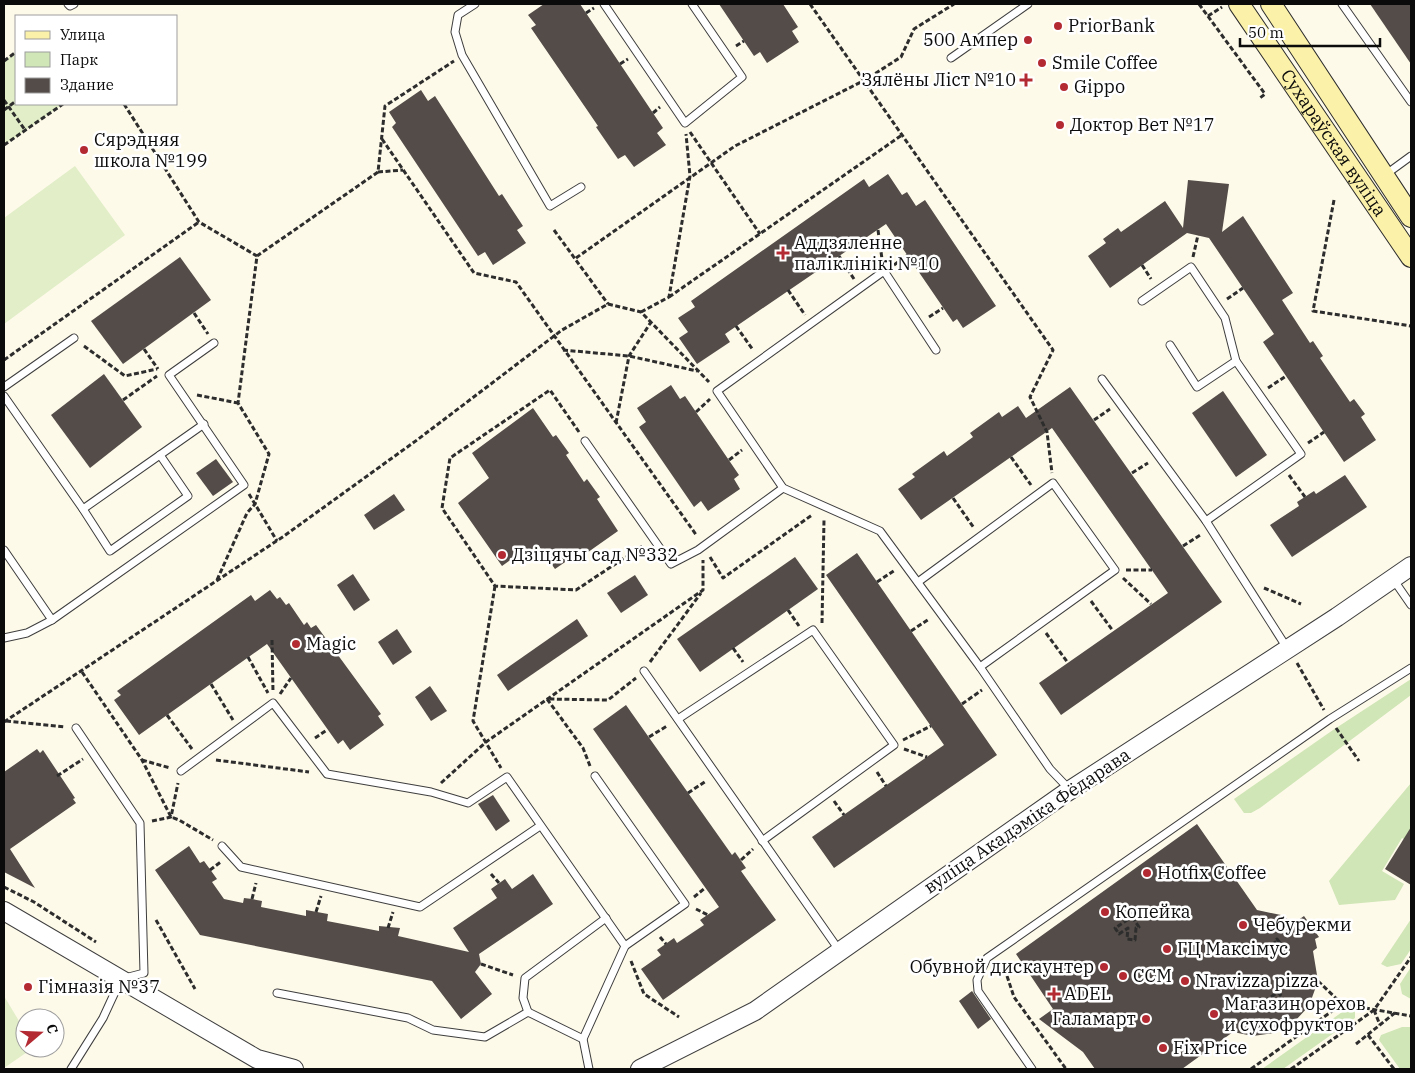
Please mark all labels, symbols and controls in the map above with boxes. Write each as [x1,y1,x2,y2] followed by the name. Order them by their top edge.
[1068,14,1155,37] place label: PriorBank
[15,15,178,105] legend
[1240,15,1380,47] scale bar
[1052,20,1064,32] marker: PriorBank
[1248,23,1284,42] text: 50 m
[60,25,105,44] text: Улица
[923,28,1018,51] place label: 500 Ампер
[1022,34,1034,46] marker: 500 Ампер
[60,50,98,69] text: Парк
[1052,51,1158,74] place label: Smile Coffee
[1036,57,1048,69] marker: Smile Coffee
[1276,65,1392,221] street label: Сухараўская вуліца
[861,68,1016,91] place label: Зялёны Ліст №10
[1020,74,1032,86] marker: Зялёны Ліст №10
[60,75,114,94] text: Здание
[1074,75,1125,98] place label: Gippo
[1058,81,1070,93] marker: Gippo
[1070,113,1215,136] place label: Доктор Вет №17
[1054,119,1066,131] marker: Доктор Вет №17
[94,128,208,172] place label: Сярэдняя школа №199
[78,144,90,156] marker: Сярэдняя школа №199
[794,231,939,275] place label: Аддзяленне паліклінікі №10
[776,246,790,260] marker: Аддзяленне паліклінікі №10
[512,543,678,566] place label: Дзіцячы сад №332
[496,549,508,561] marker: Дзіцячы сад №332
[306,632,356,655] place label: Magic
[290,638,302,650] marker: Magic
[919,743,1134,898] street label: вуліца Акадэміка Фёдарава
[1157,861,1266,884] place label: Hotfix Coffee
[1141,867,1153,879] marker: Hotfix Coffee
[1115,900,1191,923] place label: Копейка
[1099,906,1111,918] marker: Копейка
[1253,913,1352,936] place label: Чебурекми
[1237,919,1249,931] marker: Чебурекми
[1177,937,1288,960] place label: ГЦ Максімус
[1161,943,1173,955] marker: ГЦ Максімус
[910,955,1094,978] place label: Обувной дискаунтер
[1098,961,1110,973] marker: Обувной дискаунтер
[1133,964,1172,987] place label: ССМ
[1195,969,1319,992] place label: Nravizza pizza
[1117,970,1129,982] marker: ССМ
[38,975,160,998] place label: Гімназія №37
[1179,975,1191,987] marker: Nravizza pizza
[22,981,34,993] marker: Гімназія №37
[1064,982,1111,1005] place label: ADEL
[1048,988,1060,1000] marker: ADEL
[1224,992,1366,1036] place label: Магазин орехов и сухофруктов
[1052,1007,1136,1030] place label: Галамарт
[15,1008,65,1058] north arrow
[1208,1008,1220,1020] marker: Магазин орехов и сухофруктов
[1140,1013,1152,1025] marker: Галамарт
[42,1021,62,1036] text: С
[1173,1036,1247,1059] place label: Fix Price
[1157,1042,1169,1054] marker: Fix Price

